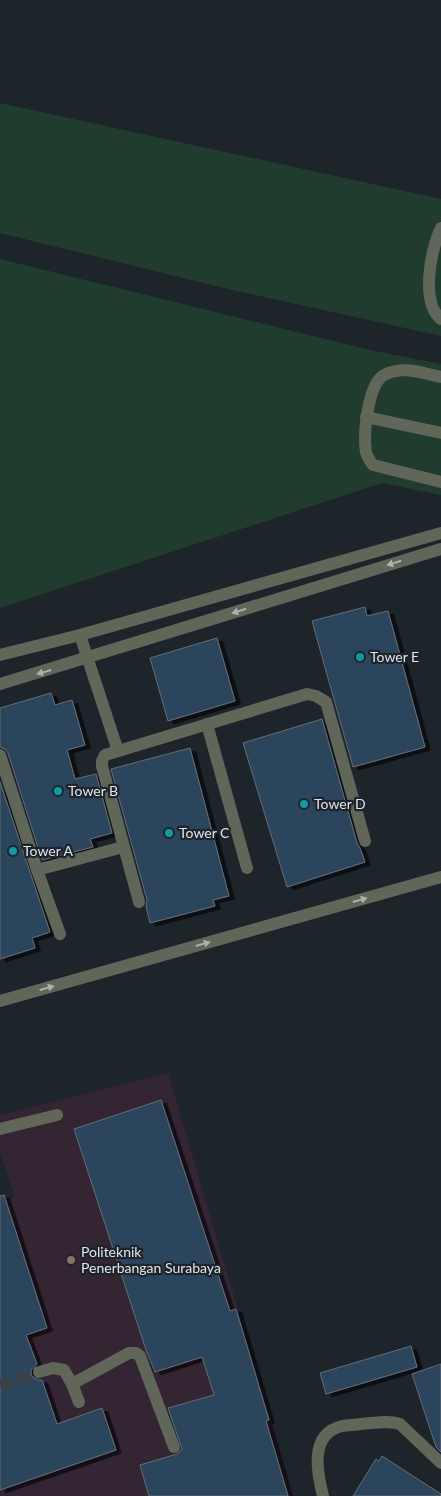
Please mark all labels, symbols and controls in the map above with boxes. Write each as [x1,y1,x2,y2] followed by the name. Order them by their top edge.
[387,560,402,568] one-way arrow
[231,608,246,616] one-way arrow
[370,648,419,665] place label: Tower E
[354,651,366,663] marker: Tower E
[36,668,51,676] one-way arrow
[68,782,118,799] place label: Tower B
[52,785,64,797] marker: Tower B
[314,795,366,812] place label: Tower D
[298,798,310,810] marker: Tower D
[179,824,230,841] place label: Tower C
[163,827,175,839] marker: Tower C
[23,842,74,859] place label: Tower A
[7,845,19,857] marker: Tower A
[352,896,367,904] one-way arrow
[196,940,211,948] one-way arrow
[39,984,55,992] one-way arrow
[81,1243,221,1276] place label: Politeknik Penerbangan Surabaya
[65,1254,77,1266] marker: Politeknik Penerbangan Surabaya

